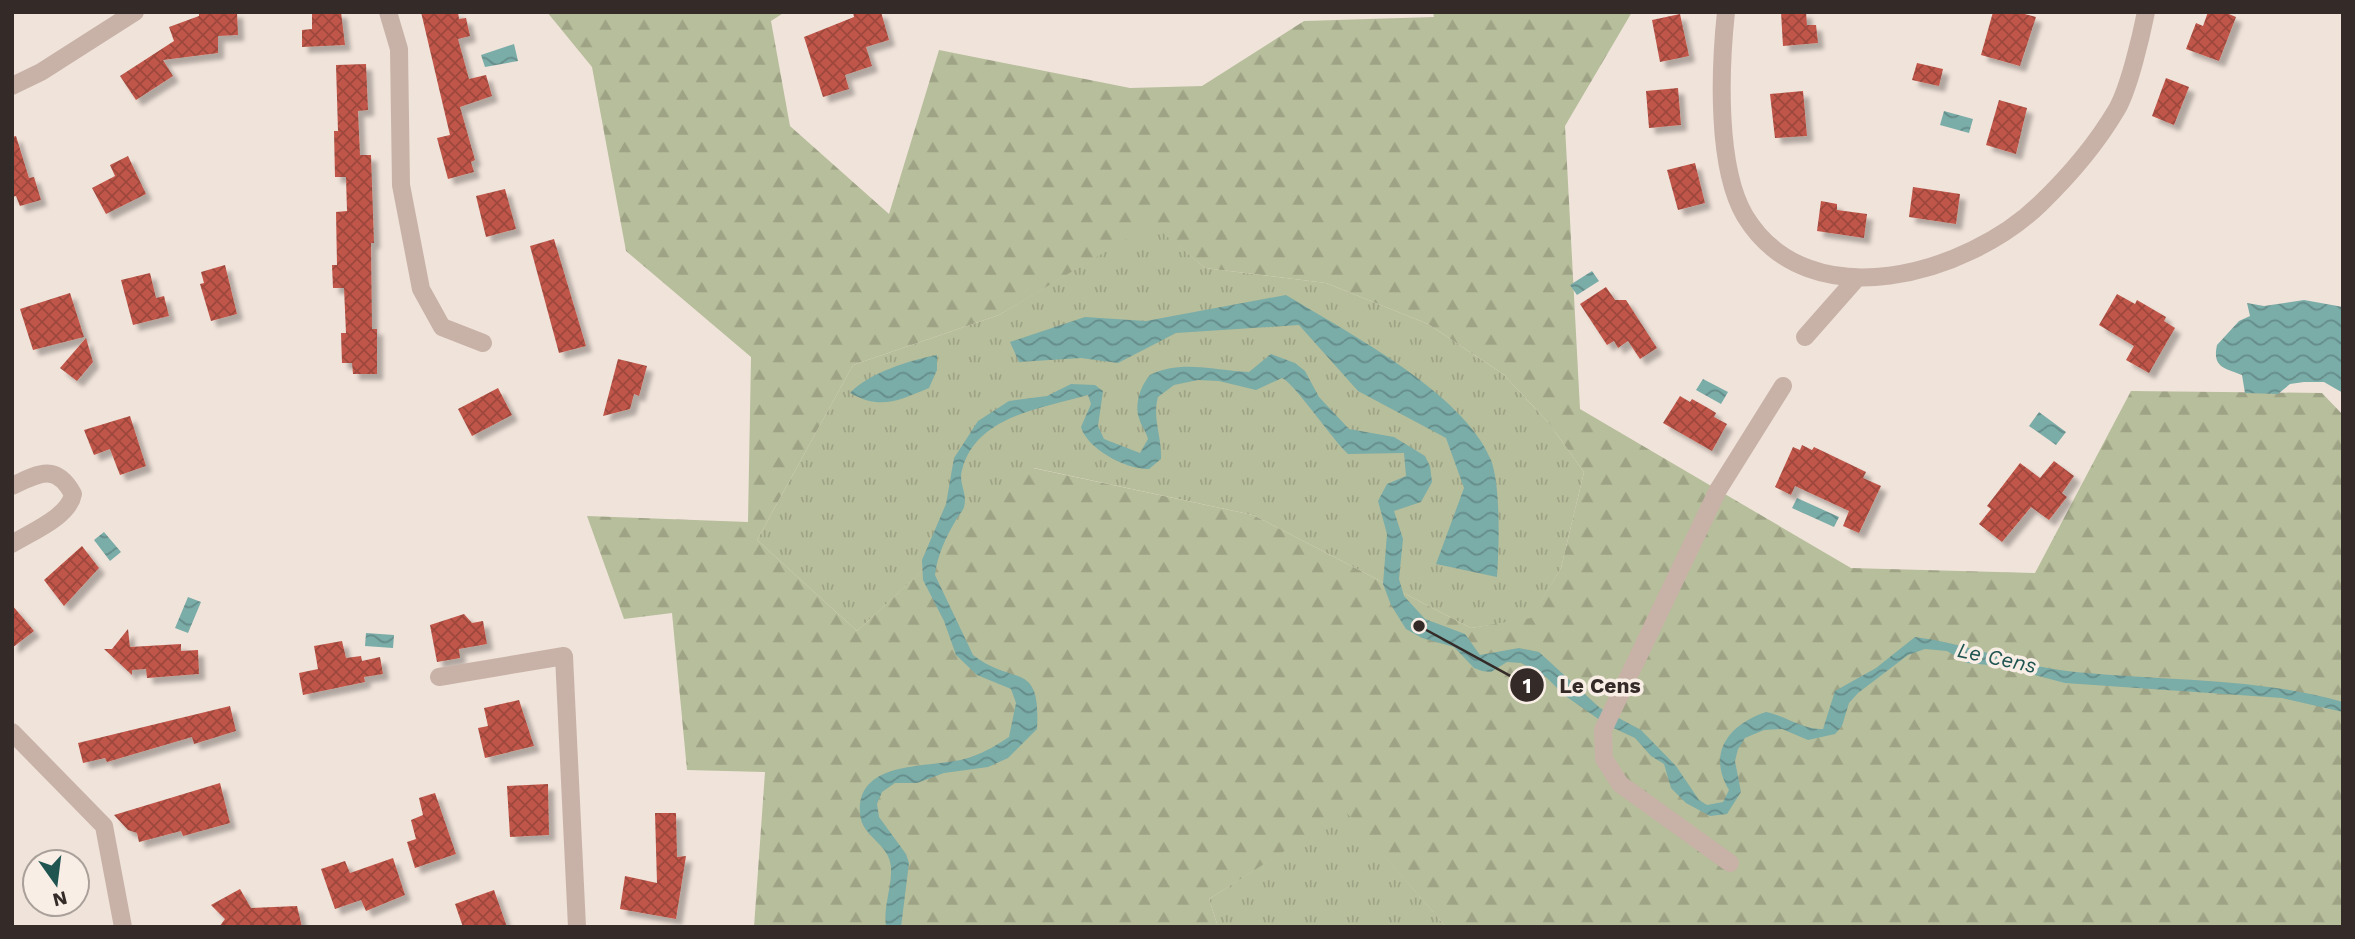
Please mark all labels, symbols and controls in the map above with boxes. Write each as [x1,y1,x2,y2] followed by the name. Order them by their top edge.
[1955,637,2039,678] water label: Le Cens
[1510,664,1654,706] callout: Le Cens
[1522,673,1532,698] text: 1
[1559,673,1641,698] text: Le Cens
[21,848,91,918] north arrow
[50,886,70,912] text: N

